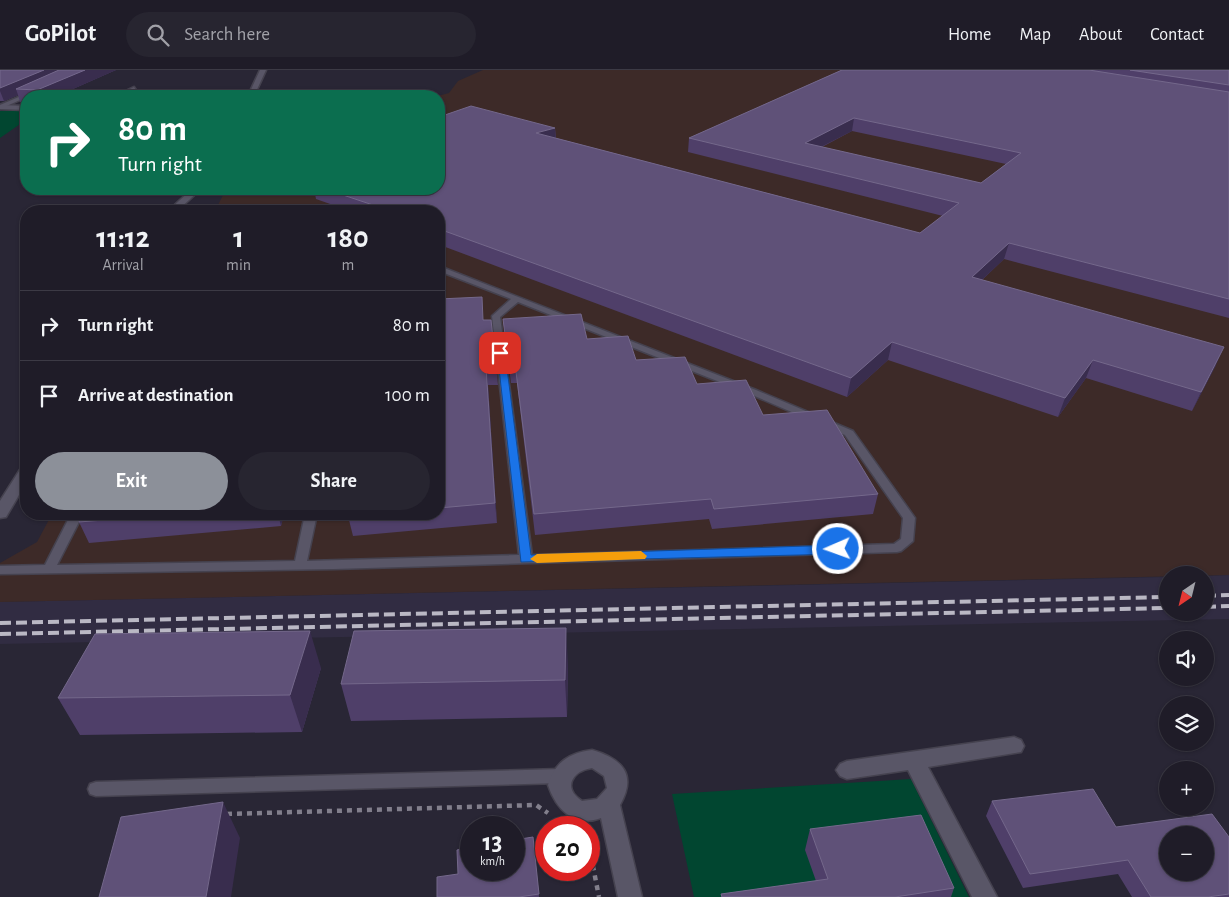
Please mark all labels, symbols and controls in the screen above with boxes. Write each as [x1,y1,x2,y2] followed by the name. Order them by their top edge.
[126,12,476,57] search box
[144,21,172,49] icon: search
[25,22,96,46] text: GoPilot
[184,25,270,44] text: Search here
[948,26,991,44] text: Home
[1019,26,1051,44] text: Map
[1079,26,1122,44] text: About
[1150,26,1204,44] text: Contact
[35,110,100,175] icon: right
[118,112,187,147] text: 80 m
[118,153,202,175] text: Turn right
[96,223,150,253] text: 11:12
[233,223,244,253] text: 1
[327,223,369,253] text: 180
[102,257,144,273] text: Arrival
[226,257,251,273] text: min
[342,257,354,273] text: m
[35,312,63,340] icon: right
[78,316,153,335] text: Turn right
[393,316,430,335] text: 80 m
[479,332,521,374] pin
[486,339,514,367] icon: arrive
[35,382,63,410] icon: arrive
[78,386,234,405] text: Arrive at destination
[385,386,430,405] text: 100 m
[35,452,228,510] button: Exit
[238,452,430,510] button: Share
[811,522,863,574] position arrow
[1159,566,1214,621] north arrow
[1159,566,1214,881] map controls
[1159,631,1214,686] button: sound
[1159,696,1214,751] button: layers
[1159,761,1214,816] button: +
[535,816,600,881] speed limit sign: 20
[1159,826,1214,881] button: −
[483,830,502,855] text: 13
[480,855,505,867] text: km/h

